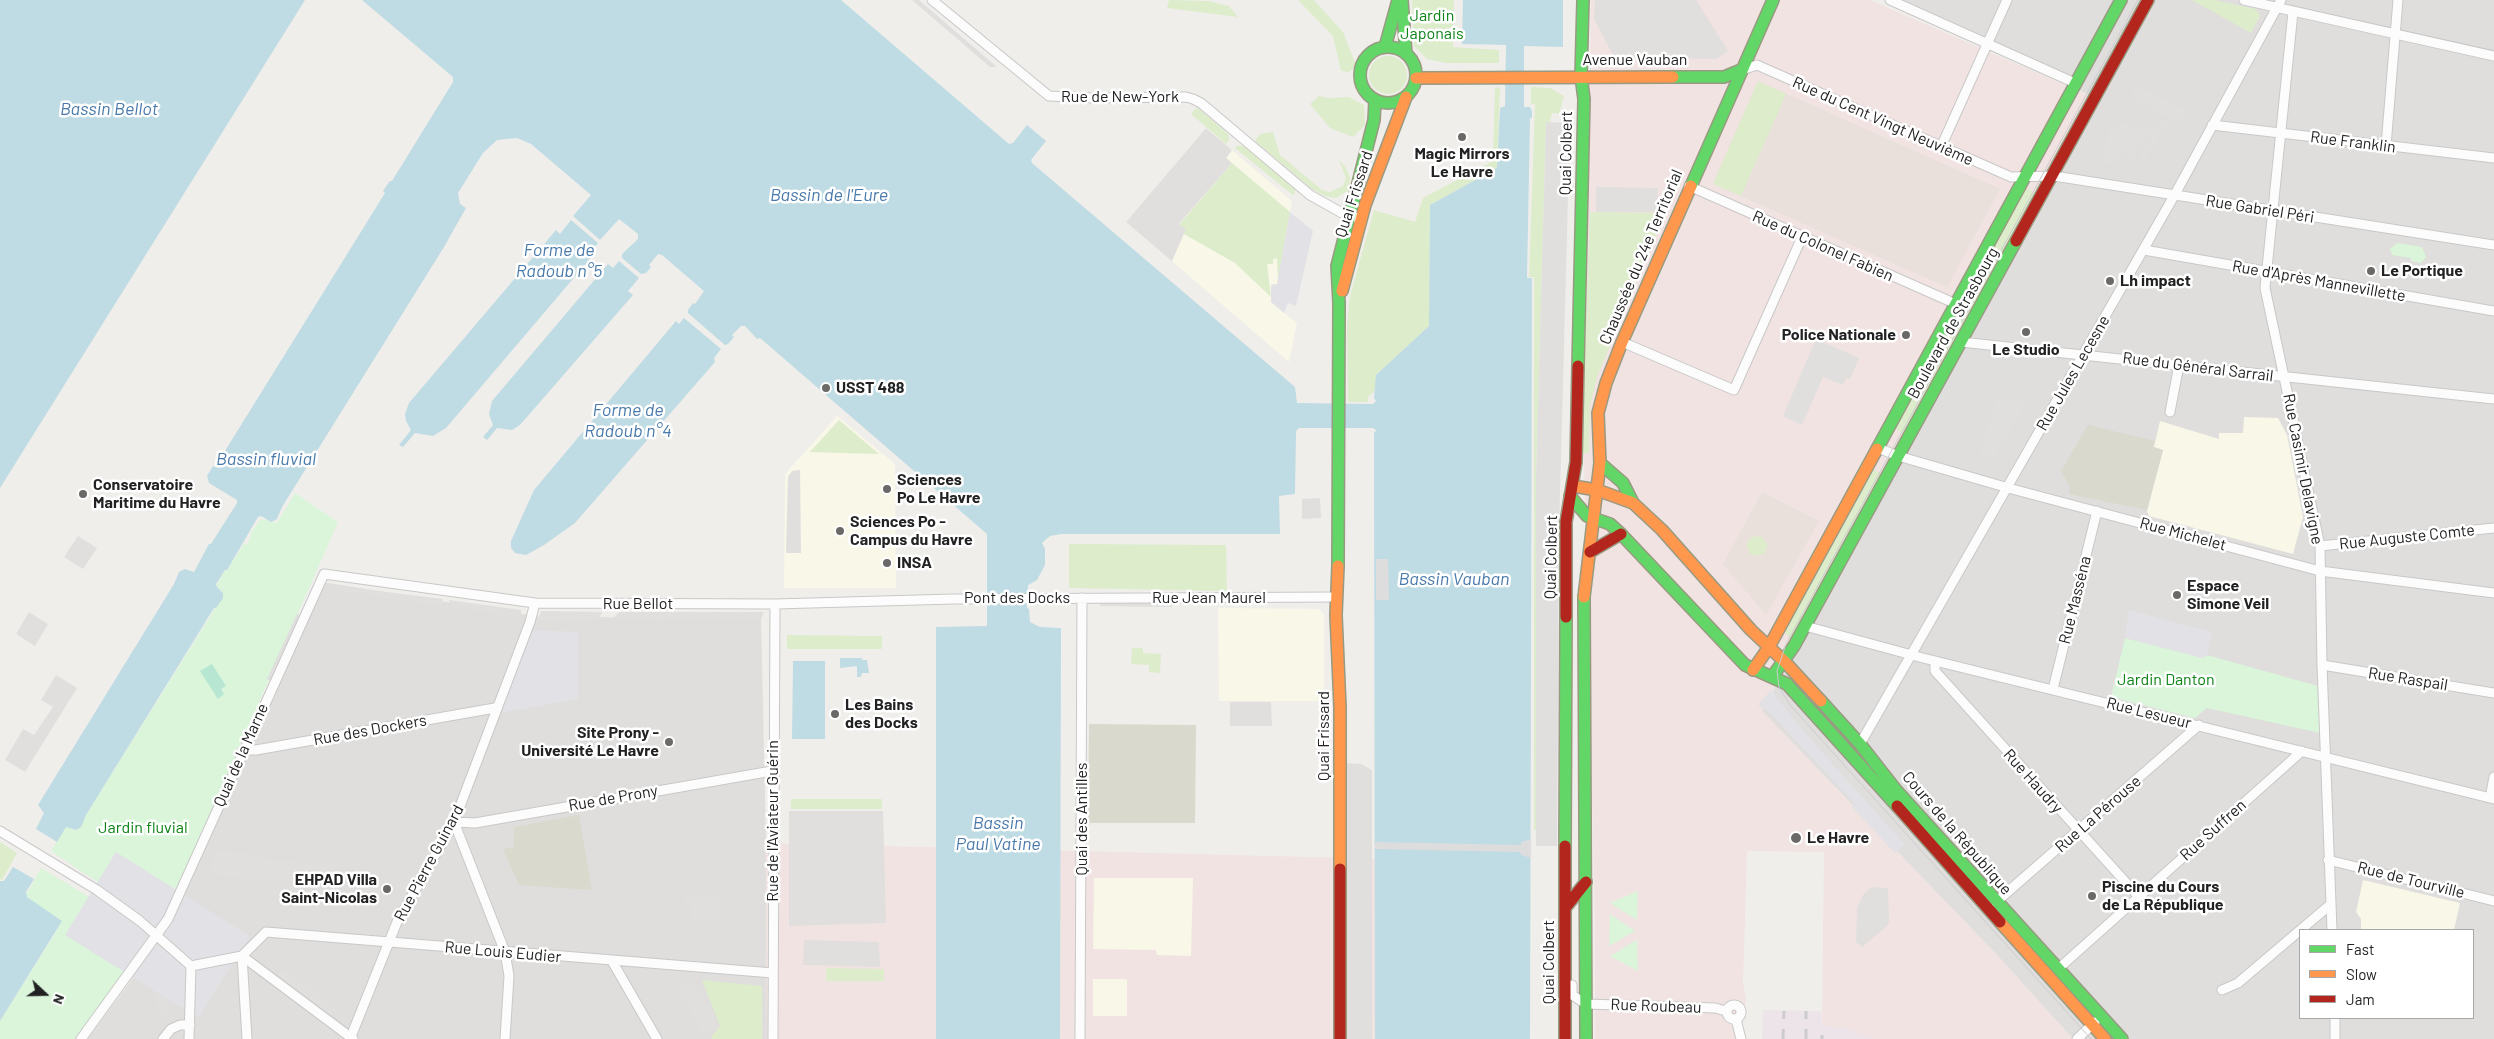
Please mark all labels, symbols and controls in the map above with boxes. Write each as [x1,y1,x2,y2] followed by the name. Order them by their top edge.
[1400,6,1464,44] park label: Jardin Japonais
[1583,50,1687,70] street label: Avenue Vauban
[1790,72,1976,170] street label: Rue du Cent Vingt Neuvième
[1061,87,1179,107] street label: Rue de New-York
[60,98,158,120] water label: Bassin Bellot
[1556,111,1576,195] street label: Quai Colbert
[2309,127,2397,157] street label: Rue Franklin
[1456,131,1468,143] marker: Magic Mirrors Le Havre
[1414,144,1510,182] place label: Magic Mirrors Le Havre
[1331,148,1377,240] street label: Quai Frissard
[1595,167,1687,347] street label: Chaussée du 24e Territorial
[770,184,888,206] water label: Bassin de l'Eure
[2204,191,2316,227] street label: Rue Gabriel Péri
[1750,206,1896,286] street label: Rue du Colonel Fabien
[516,239,602,282] water label: Forme de Radoub n°5
[1903,244,2003,402] street label: Boulevard de Strasbourg
[2231,256,2407,306] street label: Rue d'Après Mannevillette
[2381,261,2463,281] place label: Le Portique
[2365,265,2377,277] marker: Le Portique
[2120,271,2191,291] place label: Lh impact
[2104,275,2116,287] marker: Lh impact
[2032,312,2114,434] street label: Rue Jules Lecesne
[1782,325,1896,345] place label: Police Nationale
[2020,326,2032,338] marker: Le Studio
[1900,329,1912,341] marker: Police Nationale
[1992,340,2060,360] place label: Le Studio
[2121,348,2275,386] street label: Rue du Général Sarrail
[836,378,905,398] place label: USST 488
[820,382,832,394] marker: USST 488
[2279,392,2327,546] street label: Rue Casimir Delavigne
[584,399,672,442] water label: Forme de Radoub n°4
[216,448,316,470] water label: Bassin fluvial
[897,470,981,508] place label: Sciences Po Le Havre
[93,475,221,513] place label: Conservatoire Maritime du Havre
[881,483,893,495] marker: Sciences Po Le Havre
[77,488,89,500] marker: Conservatoire Maritime du Havre
[850,512,973,550] place label: Sciences Po - Campus du Havre
[2138,513,2228,555] street label: Rue Michelet
[1541,515,1561,599] street label: Quai Colbert
[2338,520,2476,554] street label: Rue Auguste Comte
[834,525,846,537] marker: Sciences Po - Campus du Havre
[897,553,932,573] place label: INSA
[2055,554,2095,646] street label: Rue Masséna
[881,557,893,569] marker: INSA
[1399,568,1509,590] water label: Bassin Vauban
[2187,576,2269,614] place label: Espace Simone Veil
[964,588,1070,608] street label: Pont des Docks
[1152,588,1266,608] street label: Rue Jean Maurel
[2171,589,2183,601] marker: Espace Simone Veil
[603,594,673,614] street label: Rue Bellot
[2367,663,2449,695] street label: Rue Raspail
[2117,670,2215,690] park label: Jardin Danton
[1314,691,1334,781] street label: Quai Frissard
[2105,693,2193,733] street label: Rue Lesueur
[845,695,918,733] place label: Les Bains des Docks
[210,700,272,810] street label: Quai de la Marne
[829,708,841,720] marker: Les Bains des Docks
[312,711,428,749] street label: Rue des Dockers
[521,723,659,761] place label: Site Prony - Université Le Havre
[663,736,675,748] marker: Site Prony - Université Le Havre
[763,740,783,902] street label: Rue de l'Aviateur Guérin
[1999,745,2067,817] street label: Rue Haudry
[1072,763,1092,875] street label: Quai des Antilles
[1898,767,2016,899] street label: Cours de la République
[2051,771,2145,857] street label: Rue La Pérouse
[567,781,659,815] street label: Rue de Prony
[2176,795,2250,865] street label: Rue Suffren
[390,801,468,925] street label: Rue Pierre Guinard
[955,812,1041,854] water label: Bassin Paul Vatine
[98,818,188,838] park label: Jardin fluvial
[1807,828,1869,848] place label: Le Havre
[1789,831,1803,845] marker: Le Havre
[2355,857,2467,903] street label: Rue de Tourville
[281,870,377,908] place label: EHPAD Villa Saint-Nicolas
[2102,877,2224,915] place label: Piscine du Cours de La République
[381,883,393,895] marker: EHPAD Villa Saint-Nicolas
[2086,890,2098,902] marker: Piscine du Cours de La République
[1539,920,1559,1004] street label: Quai Colbert
[2299,929,2474,1019] legend
[444,937,562,967] street label: Rue Louis Eudier
[2346,940,2374,958] text: Fast
[2346,965,2377,983] text: Slow
[20,969,70,1019] north arrow
[2346,990,2375,1008] text: Jam
[50,992,69,1007] text: N
[1610,995,1702,1017] street label: Rue Roubeau

